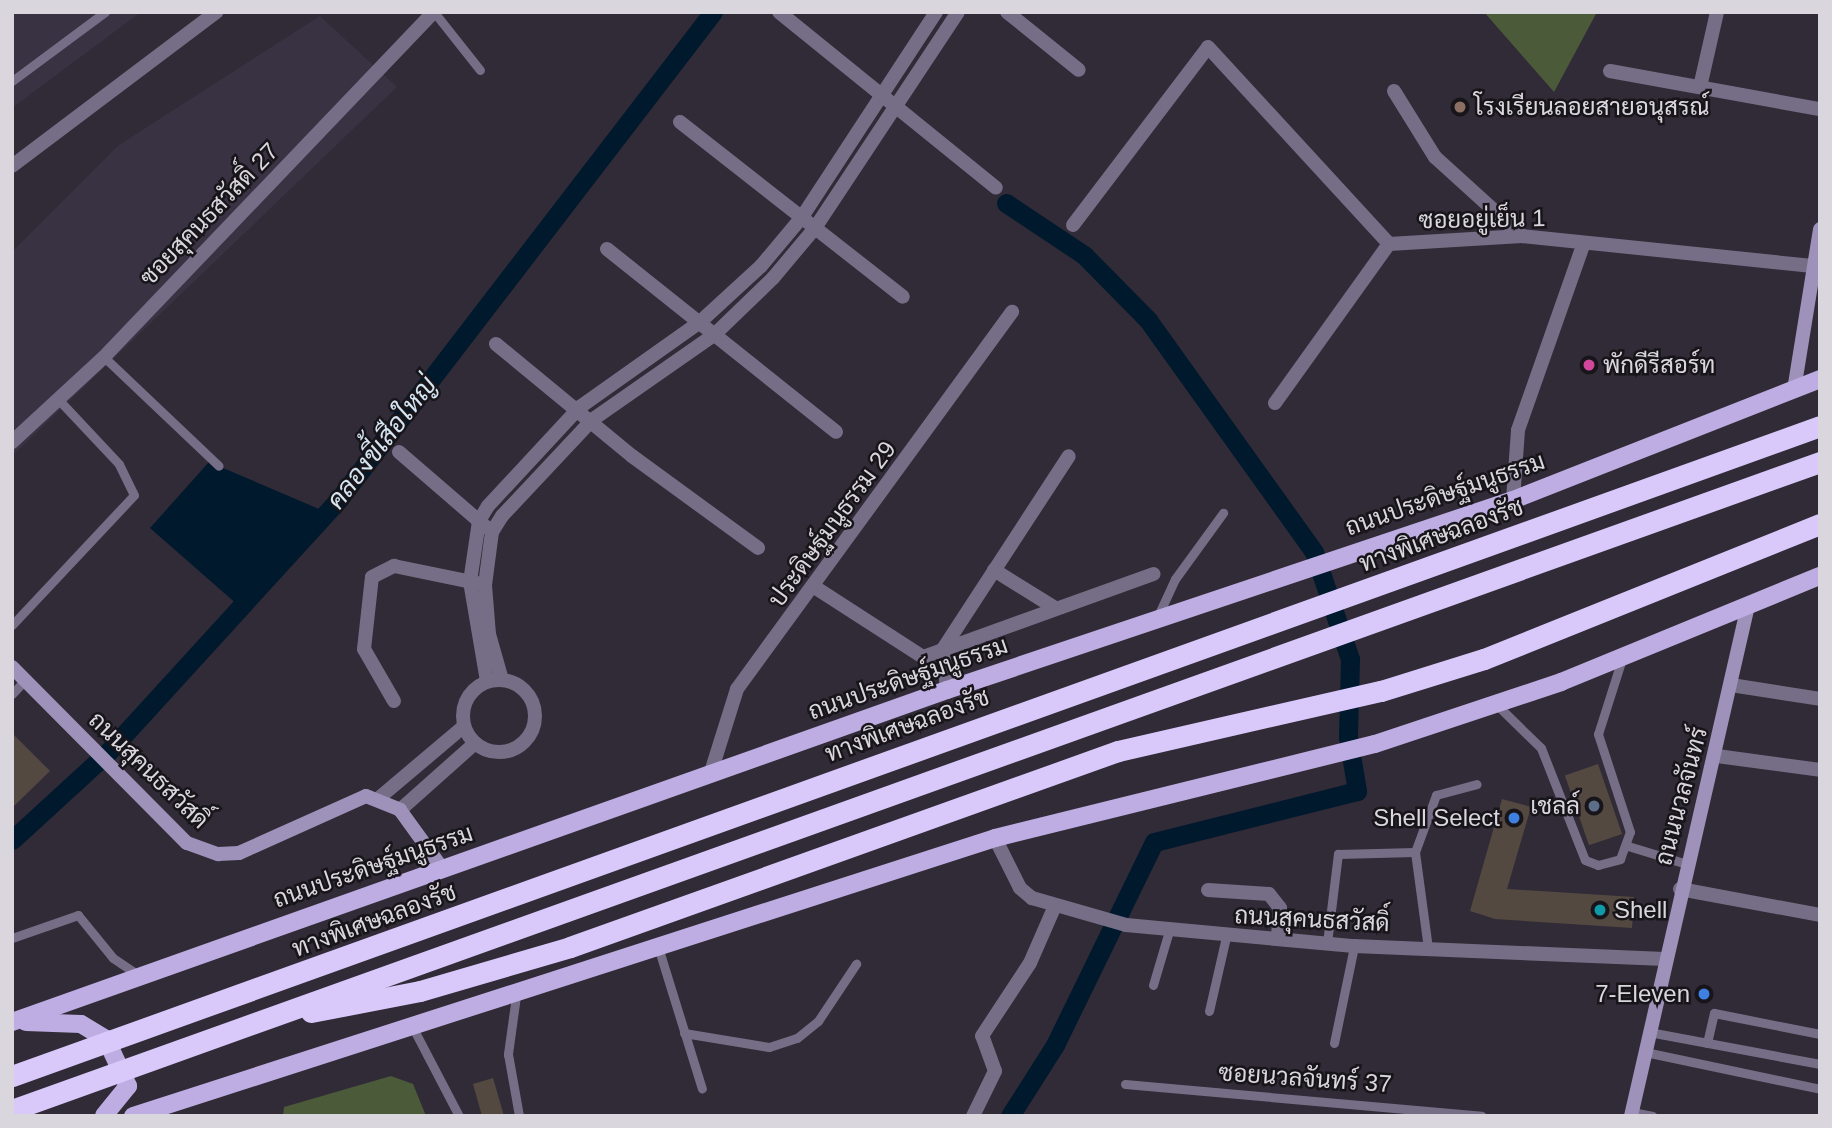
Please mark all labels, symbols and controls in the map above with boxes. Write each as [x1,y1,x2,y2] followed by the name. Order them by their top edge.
[1474,93,1710,121] place label: โรงเรียนลอยสายอนุสรณ์
[1452,99,1468,115] marker: โรงเรียนลอยสายอนุสรณ์
[134,137,284,291] street label: ซอยสุคนธสวัสดิ์ 27
[1418,203,1546,235] street label: ซอยอยู่เย็น 1
[1603,351,1715,379] place label: พักดีรีสอร์ท
[1581,357,1597,373] marker: พักดีรีสอร์ท
[320,370,444,516] water label: คลองขี้เสือใหญ่
[762,435,902,613] street label: ประดิษฐ์มนูธรรม 29
[1341,446,1549,542] street label: ถนนประดิษฐ์มนูธรรม
[1355,492,1527,578] street label: ทางพิเศษฉลองรัช
[804,630,1012,726] street label: ถนนประดิษฐ์มนูธรรม
[821,682,993,768] street label: ทางพิเศษฉลองรัช
[83,706,215,834] street label: ถนนสุคนธสวัสดิ์
[1649,724,1713,868] street label: ถนนนวลจันทร์
[1530,792,1580,820] place label: เชลล์
[1586,798,1602,814] marker: เชลล์
[1373,804,1500,832] place label: Shell Select
[1506,810,1522,826] marker: Shell Select
[269,818,477,914] street label: ถนนประดิษฐ์มนูธรรม
[288,877,460,963] street label: ทางพิเศษฉลองรัช
[1614,896,1667,924] place label: Shell
[1234,901,1390,937] street label: ถนนสุคนธสวัสดิ์
[1592,902,1608,918] marker: Shell
[1595,980,1690,1008] place label: 7-Eleven
[1696,986,1712,1002] marker: 7-Eleven
[1217,1058,1393,1098] street label: ซอยนวลจันทร์ 37

